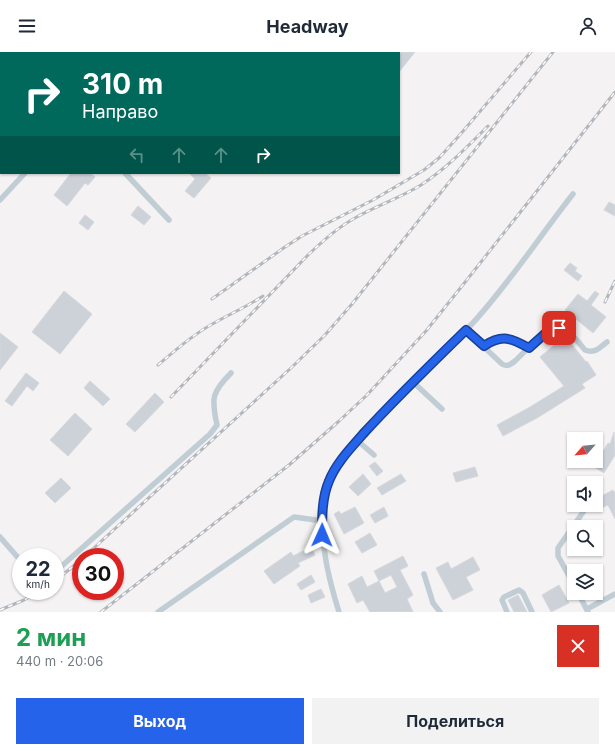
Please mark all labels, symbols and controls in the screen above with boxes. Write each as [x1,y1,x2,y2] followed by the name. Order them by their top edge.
[16,15,38,37] icon: menu
[577,15,599,37] icon: person
[266,16,349,37] text: Headway
[82,67,163,101] text: 310 m
[16,68,68,120] icon: right
[82,101,158,122] text: Направо
[126,144,148,166] icon: left
[168,144,190,166] icon: ahead
[210,144,232,166] icon: ahead
[252,144,274,166] icon: right
[542,311,576,345] pin
[548,317,570,339] icon: arrive
[567,432,603,468] north arrow
[567,432,603,600] map controls
[567,476,603,512] button: sound
[301,514,343,556] position arrow
[567,520,603,556] button: search
[72,548,124,600] speed limit sign: 30
[25,557,51,581] text: 22
[567,564,603,600] button: layers
[26,578,50,590] text: km/h
[16,623,86,652] text: 2 мин
[557,625,599,667] button: close
[16,653,103,669] text: 440 m · 20:06
[16,698,304,744] button: Выход
[312,698,599,744] button: Поделиться

